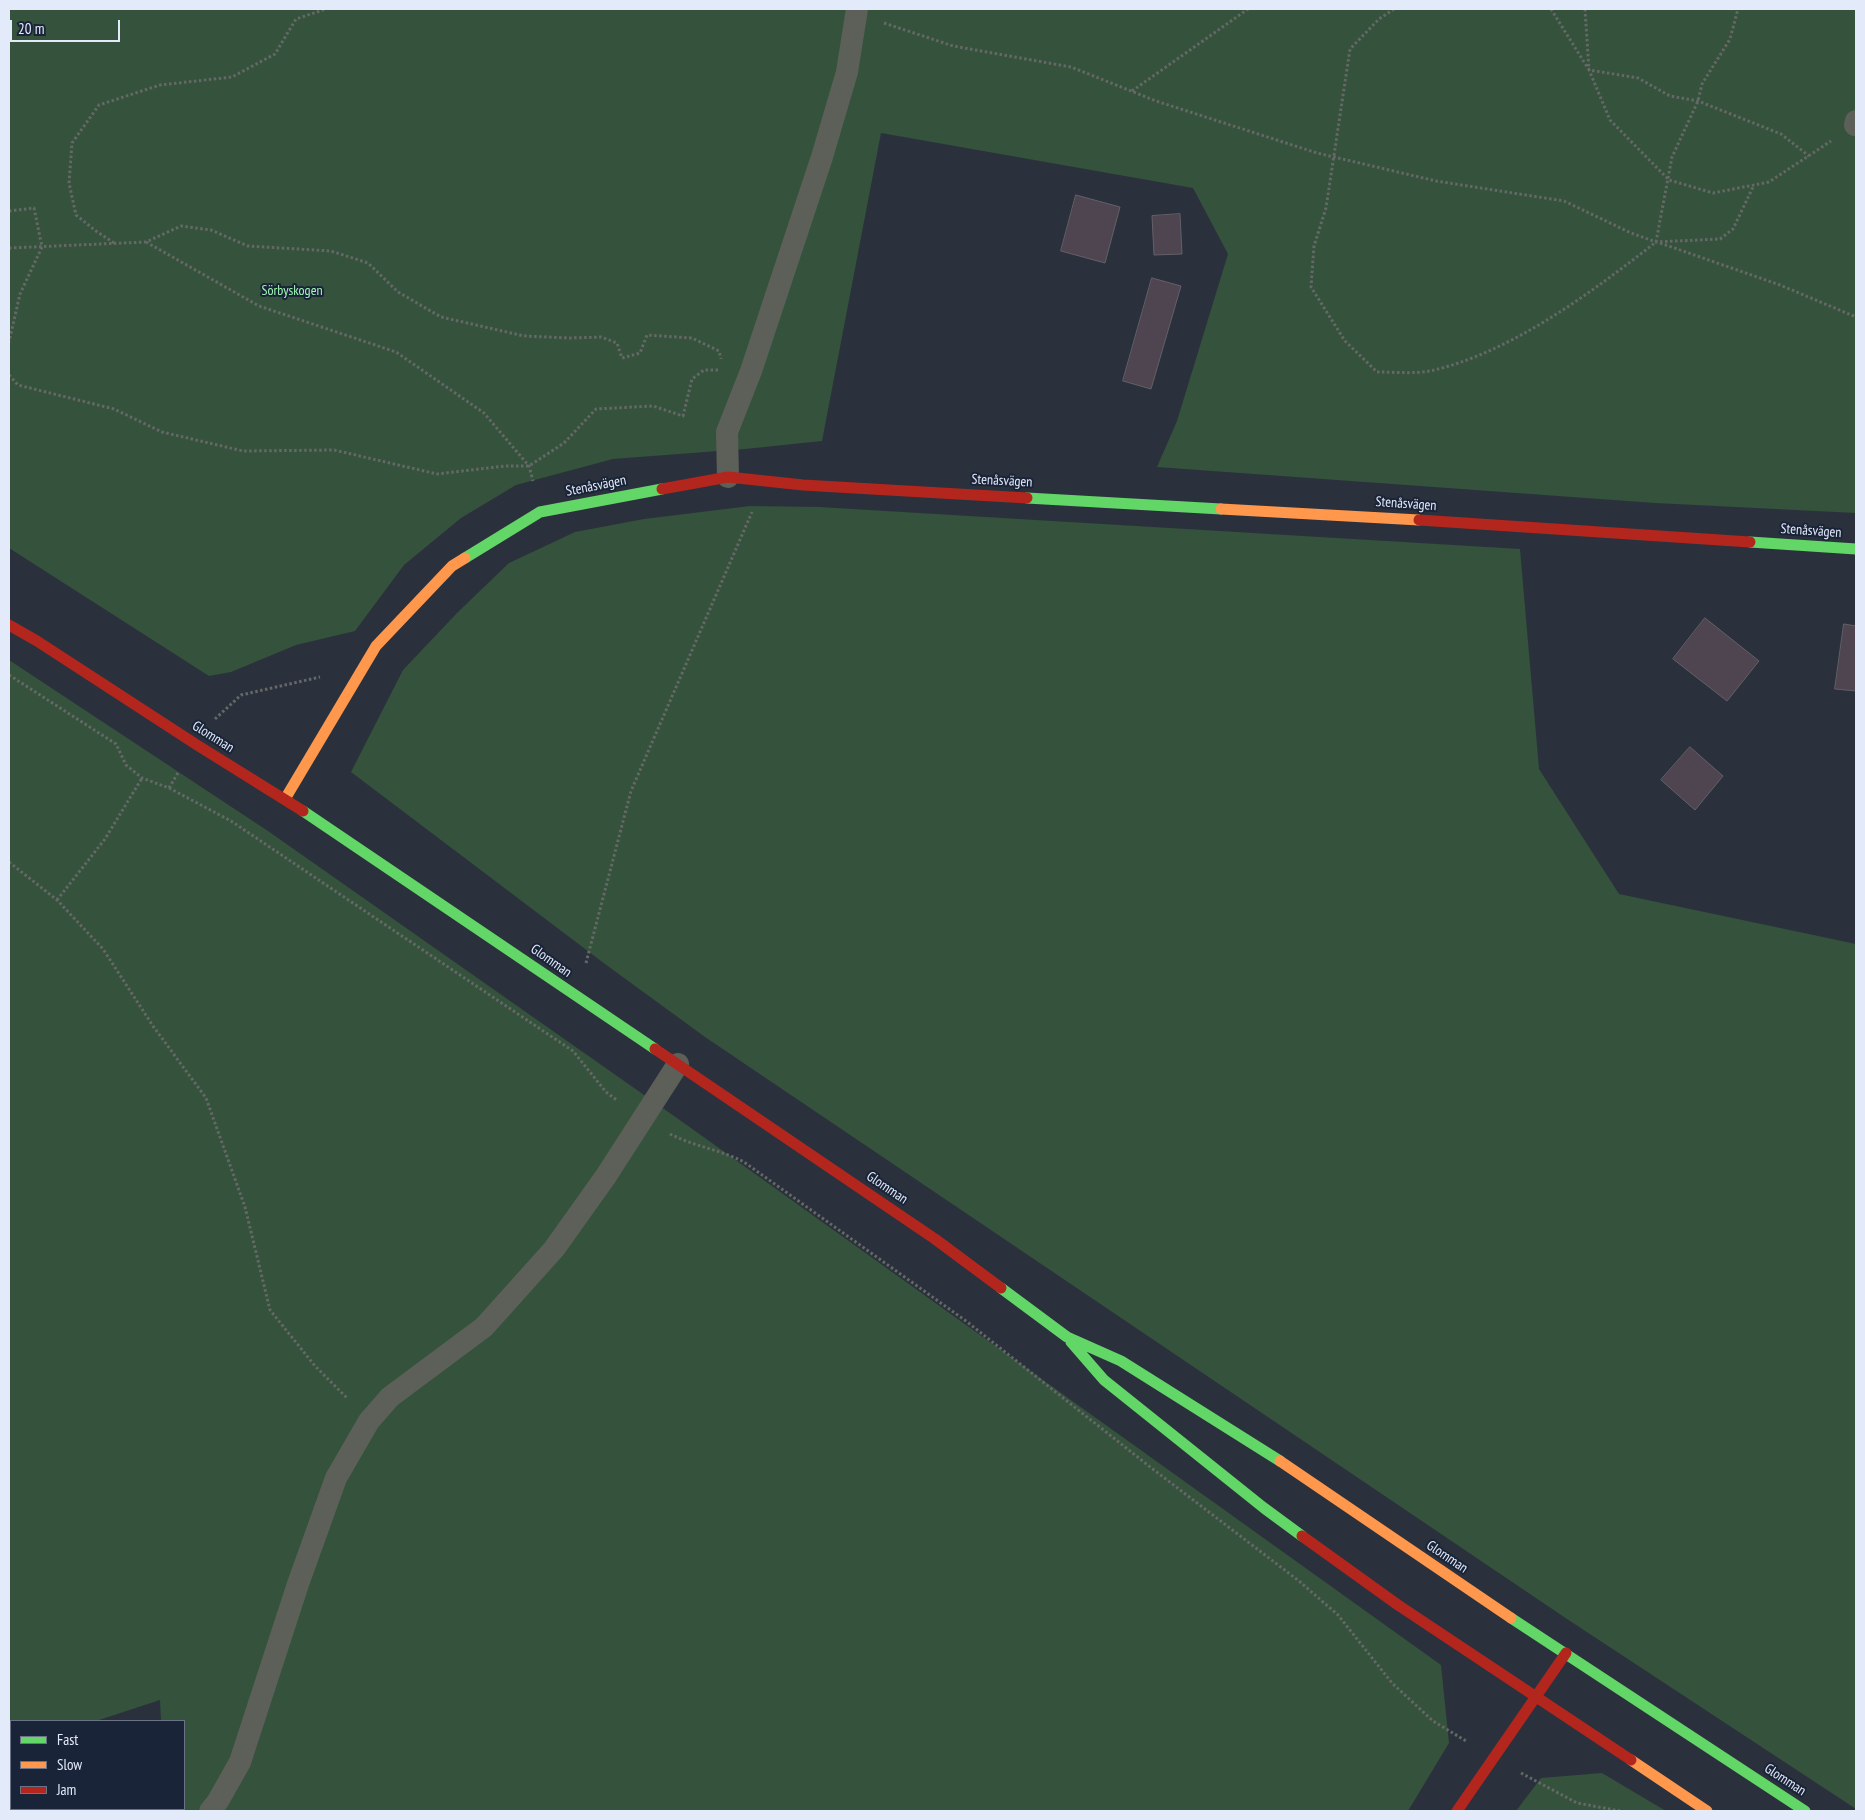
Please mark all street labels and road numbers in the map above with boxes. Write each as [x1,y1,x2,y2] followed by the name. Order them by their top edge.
[971,471,1033,491] street label: Stenåsvägen
[564,472,628,500] street label: Stenåsvägen
[1375,493,1437,515] street label: Stenåsvägen
[1780,520,1842,542] street label: Stenåsvägen
[189,718,237,756] street label: Glomman
[527,941,575,981] street label: Glomman
[863,1168,911,1208] street label: Glomman
[1423,1537,1471,1577] street label: Glomman
[1761,1760,1809,1800] street label: Glomman

